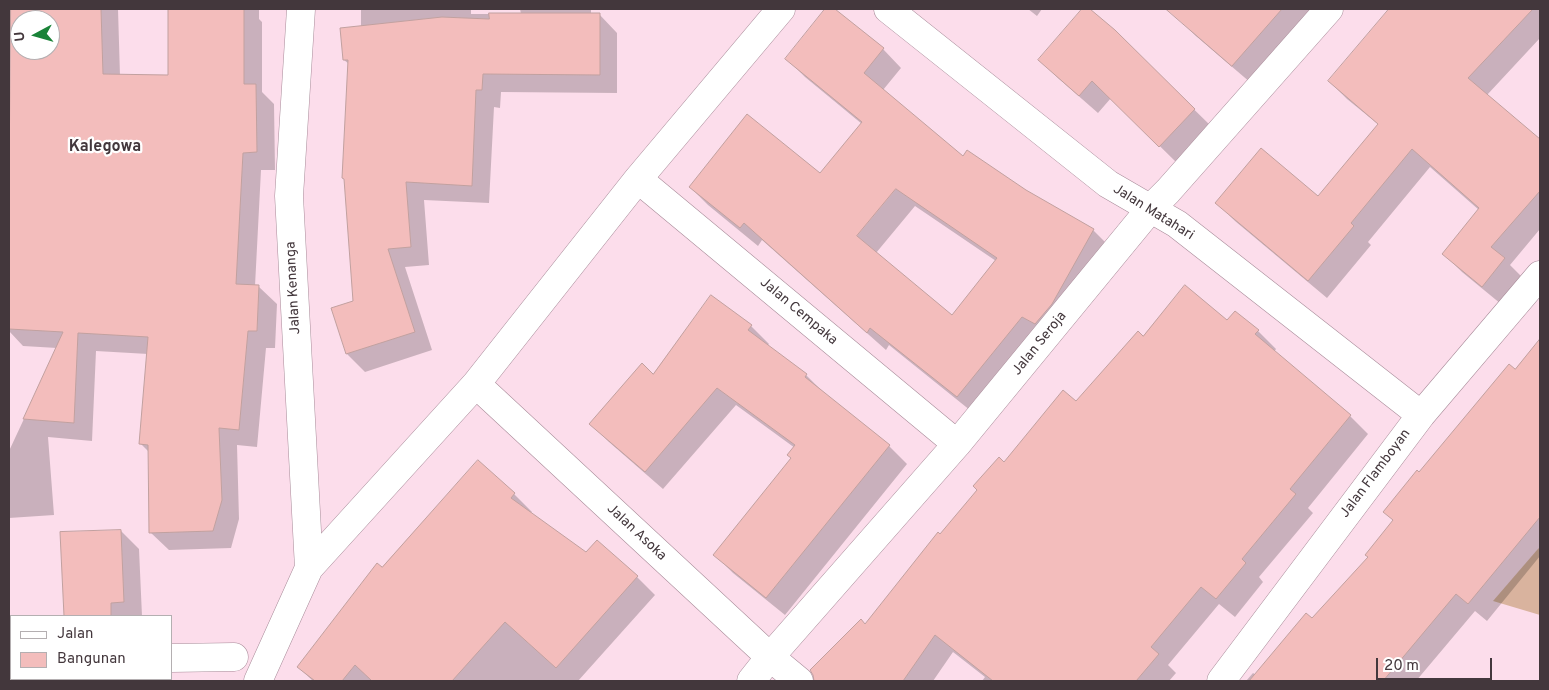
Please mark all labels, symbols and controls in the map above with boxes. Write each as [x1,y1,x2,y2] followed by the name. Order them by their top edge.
[10,10,60,60] north arrow
[12,31,30,42] text: U
[69,138,141,158] district label: Kalegowa
[1109,181,1197,245] street label: Jalan Matahari
[283,241,305,335] street label: Jalan Kenanga
[756,275,840,349] street label: Jalan Cempaka
[1009,309,1071,379] street label: Jalan Seroja
[1337,426,1415,522] street label: Jalan Flamboyan
[603,501,669,565] street label: Jalan Asoka
[10,615,172,680] legend
[57,625,94,644] text: Jalan
[1379,648,1495,680] scale bar
[57,650,126,669] text: Bangunan
[1384,657,1419,676] text: 20 m

